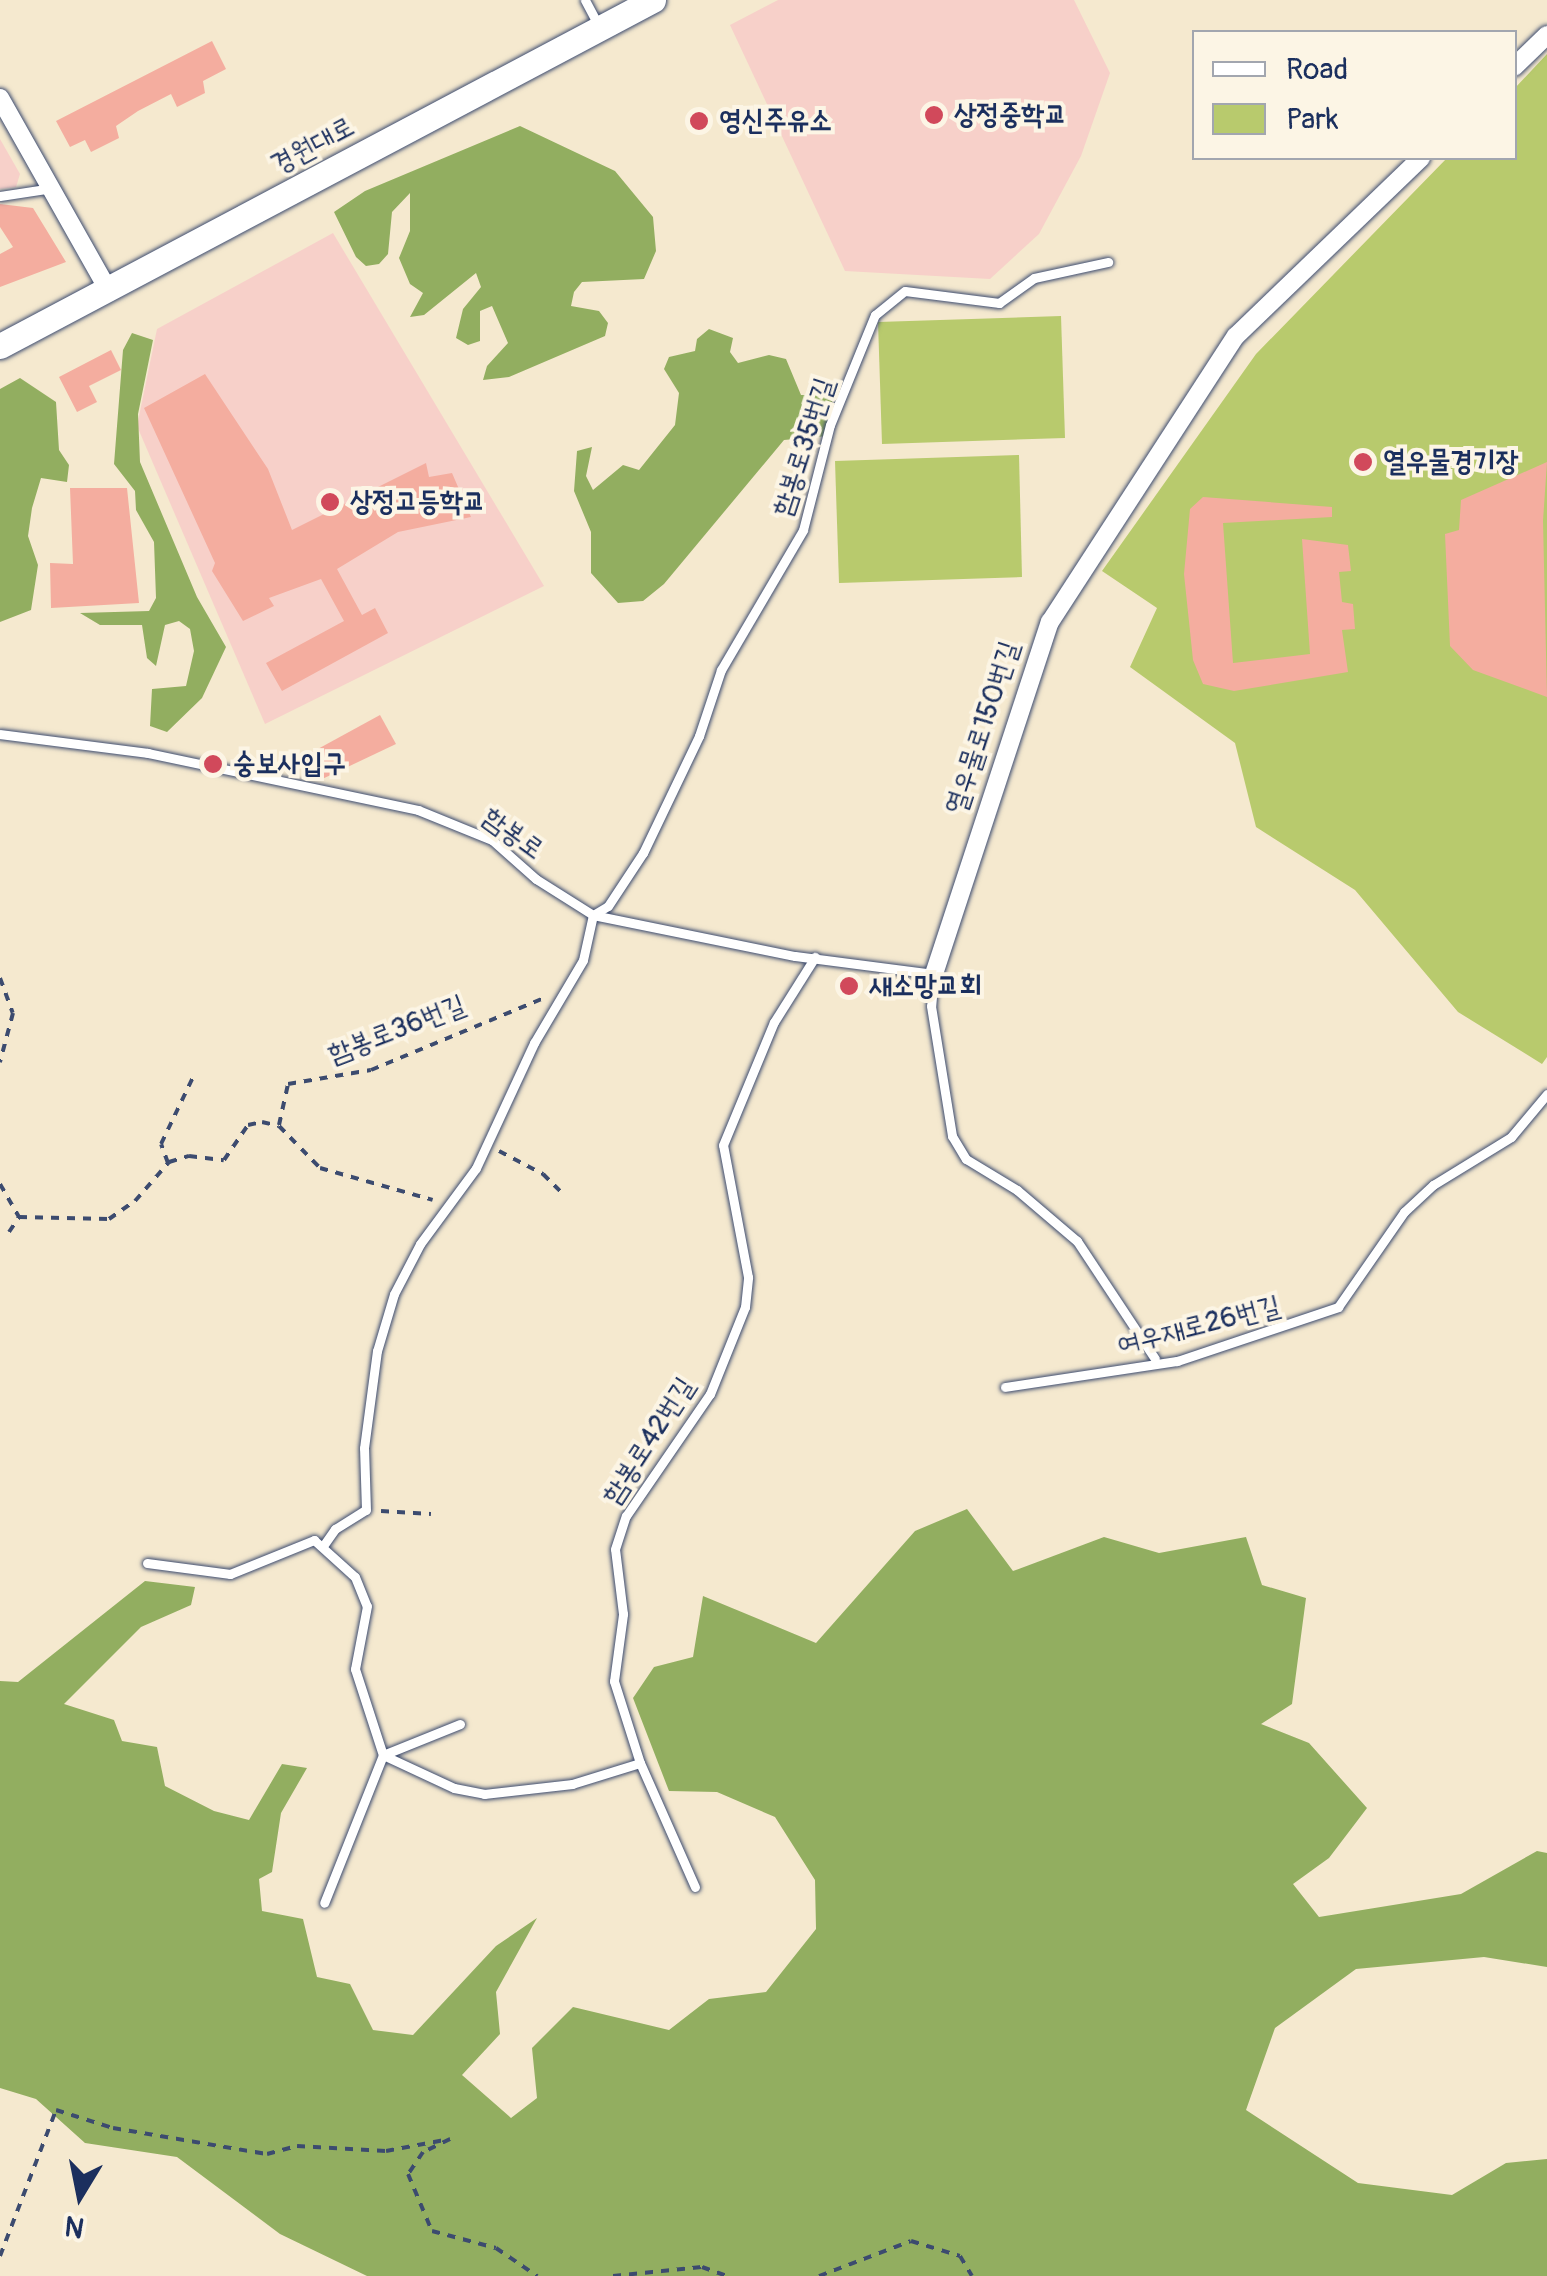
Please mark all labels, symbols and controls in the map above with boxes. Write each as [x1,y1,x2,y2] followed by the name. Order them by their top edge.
[1192,30,1517,160] legend
[1286,51,1348,88] text: Road
[954,98,1067,132] place label: 상정중학교
[1286,101,1339,138] text: Park
[719,104,832,138] place label: 영신주유소
[923,104,945,126] marker: 상정중학교
[265,110,361,182] street label: 경원대로
[688,110,710,132] marker: 영신주유소
[766,374,842,520] street label: 함봉로35번길
[1383,445,1518,479] place label: 열우물경기장
[1352,451,1374,473] marker: 열우물경기장
[350,485,485,519] place label: 상정고등학교
[319,491,341,513] marker: 상정고등학교
[939,637,1027,819] street label: 열우물로150번길
[233,747,346,781] place label: 숭보사입구
[202,753,224,775] marker: 숭보사입구
[476,801,550,867] street label: 함봉로
[869,969,982,1003] place label: 새소망교회
[838,975,860,997] marker: 새소망교회
[323,988,471,1072] street label: 함봉로36번길
[1114,1289,1284,1363] street label: 여우재로26번길
[596,1371,702,1511] street label: 함봉로42번길
[30,2146,130,2246] north arrow
[62,2207,87,2245] text: N

